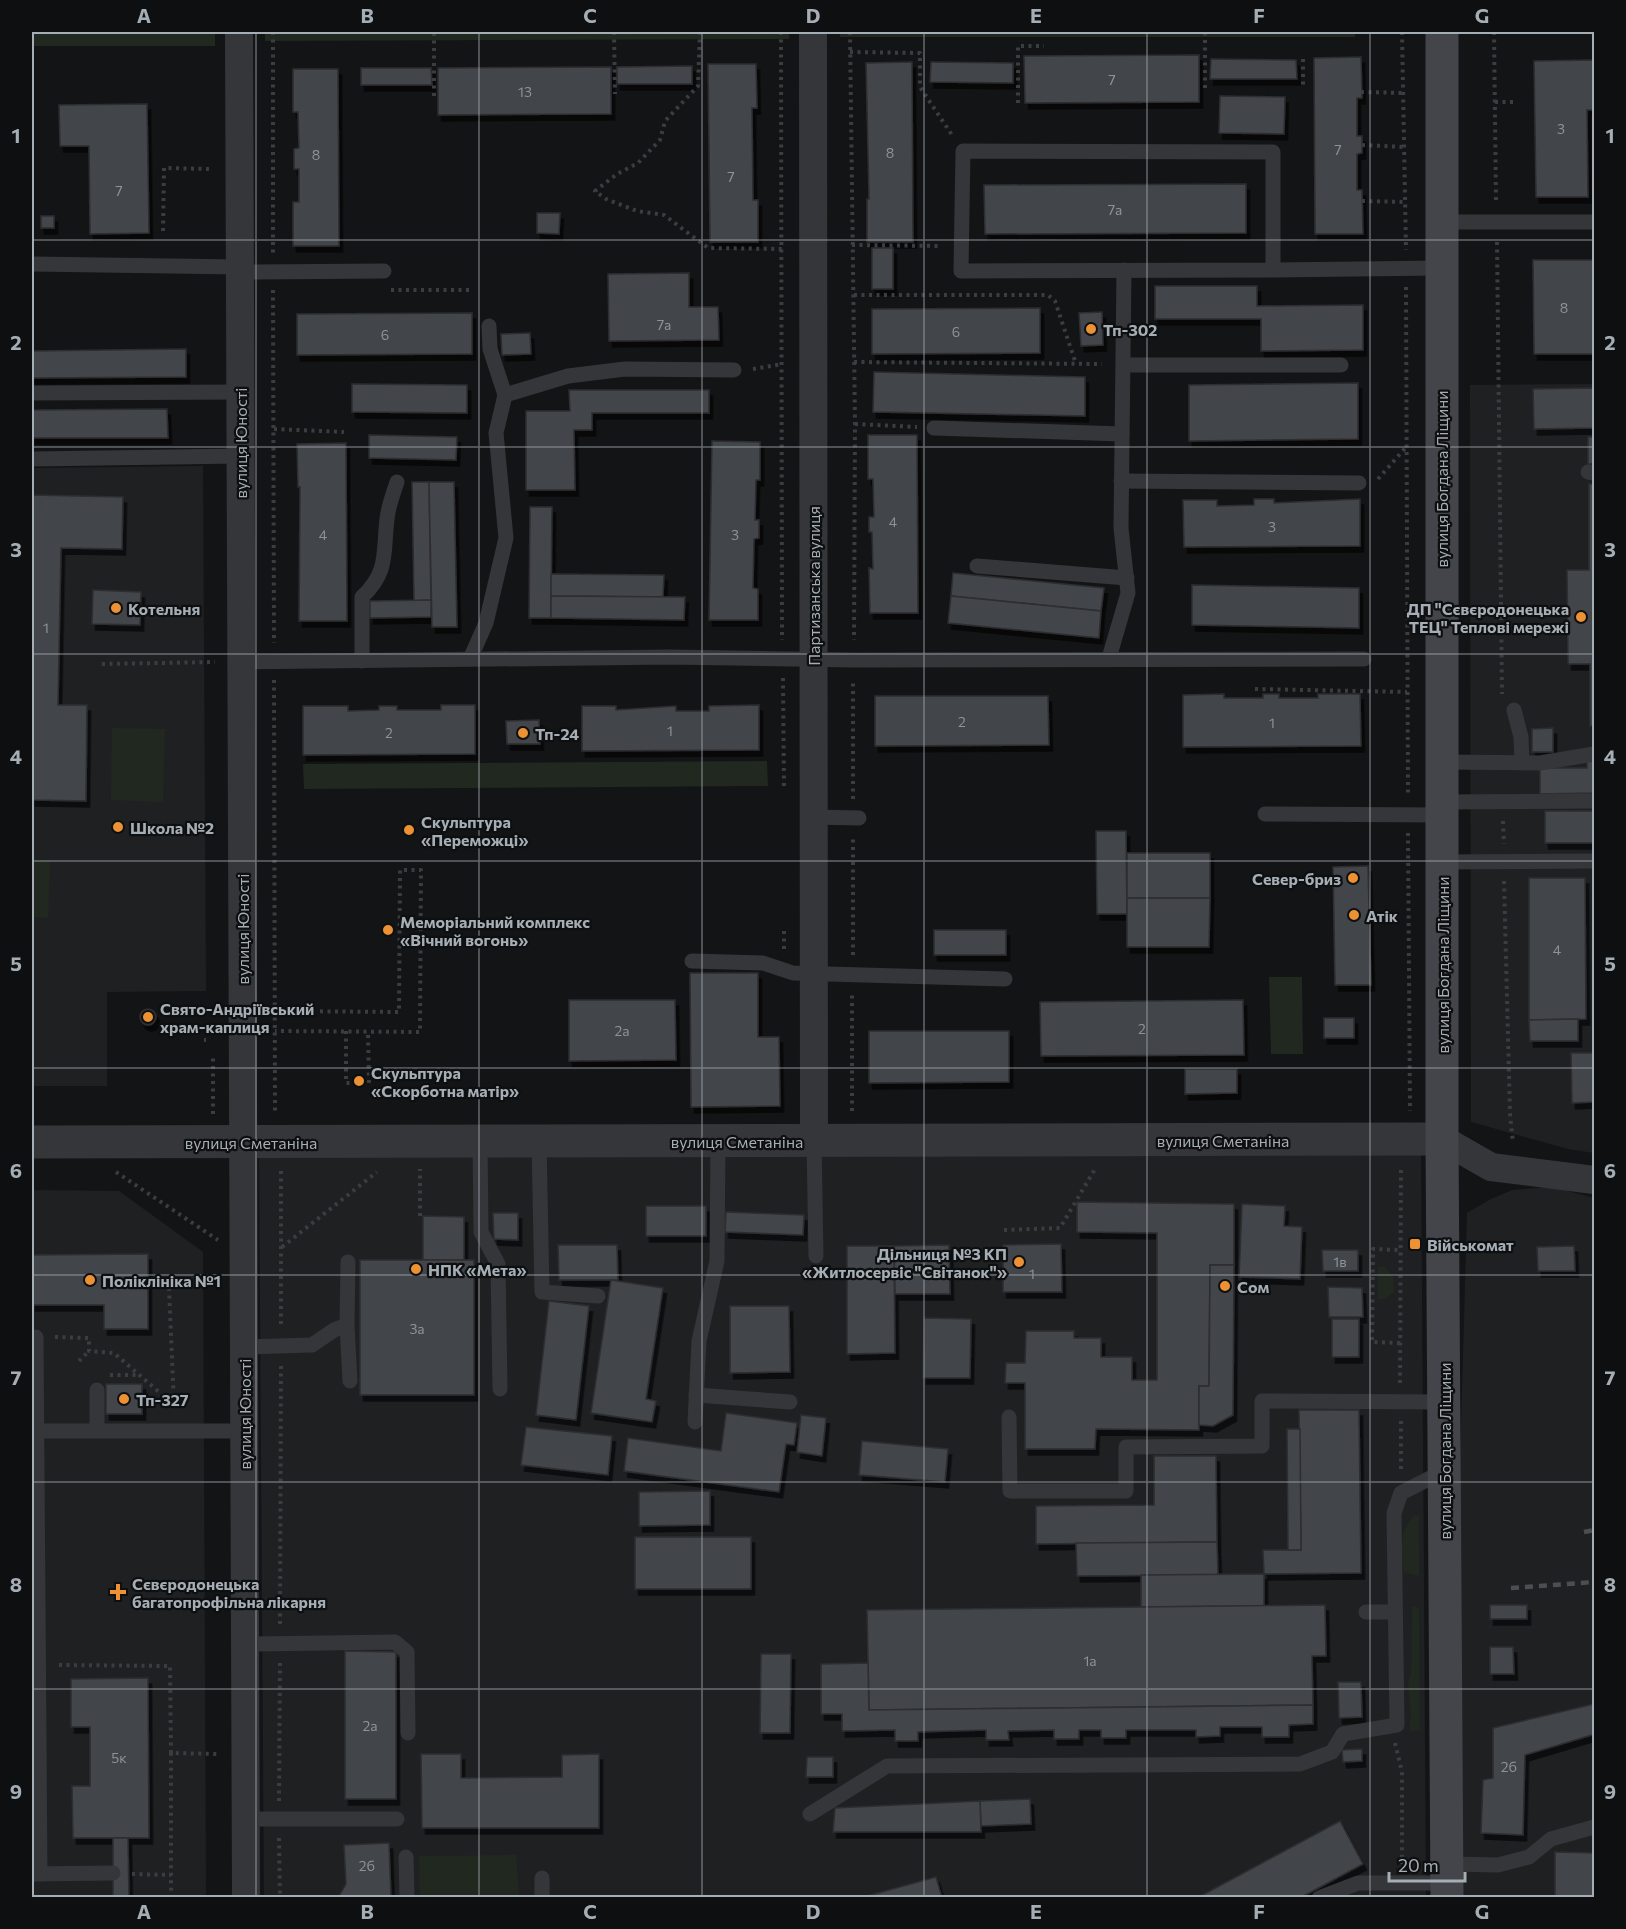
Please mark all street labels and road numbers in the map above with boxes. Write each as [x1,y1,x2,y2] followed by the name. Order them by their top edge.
[231,388,250,498] street label: вулиця Юності
[1432,391,1451,567] street label: вулиця Богдана Ліщини
[804,506,823,666] street label: Партизанська вулиця
[233,874,252,984] street label: вулиця Юності
[1433,877,1452,1053] street label: вулиця Богдана Ліщини
[1157,1131,1289,1150] street label: вулиця Сметаніна
[671,1132,803,1151] street label: вулиця Сметаніна
[185,1133,317,1152] street label: вулиця Сметаніна
[235,1359,254,1469] street label: вулиця Юності
[1435,1363,1454,1539] street label: вулиця Богдана Ліщини

